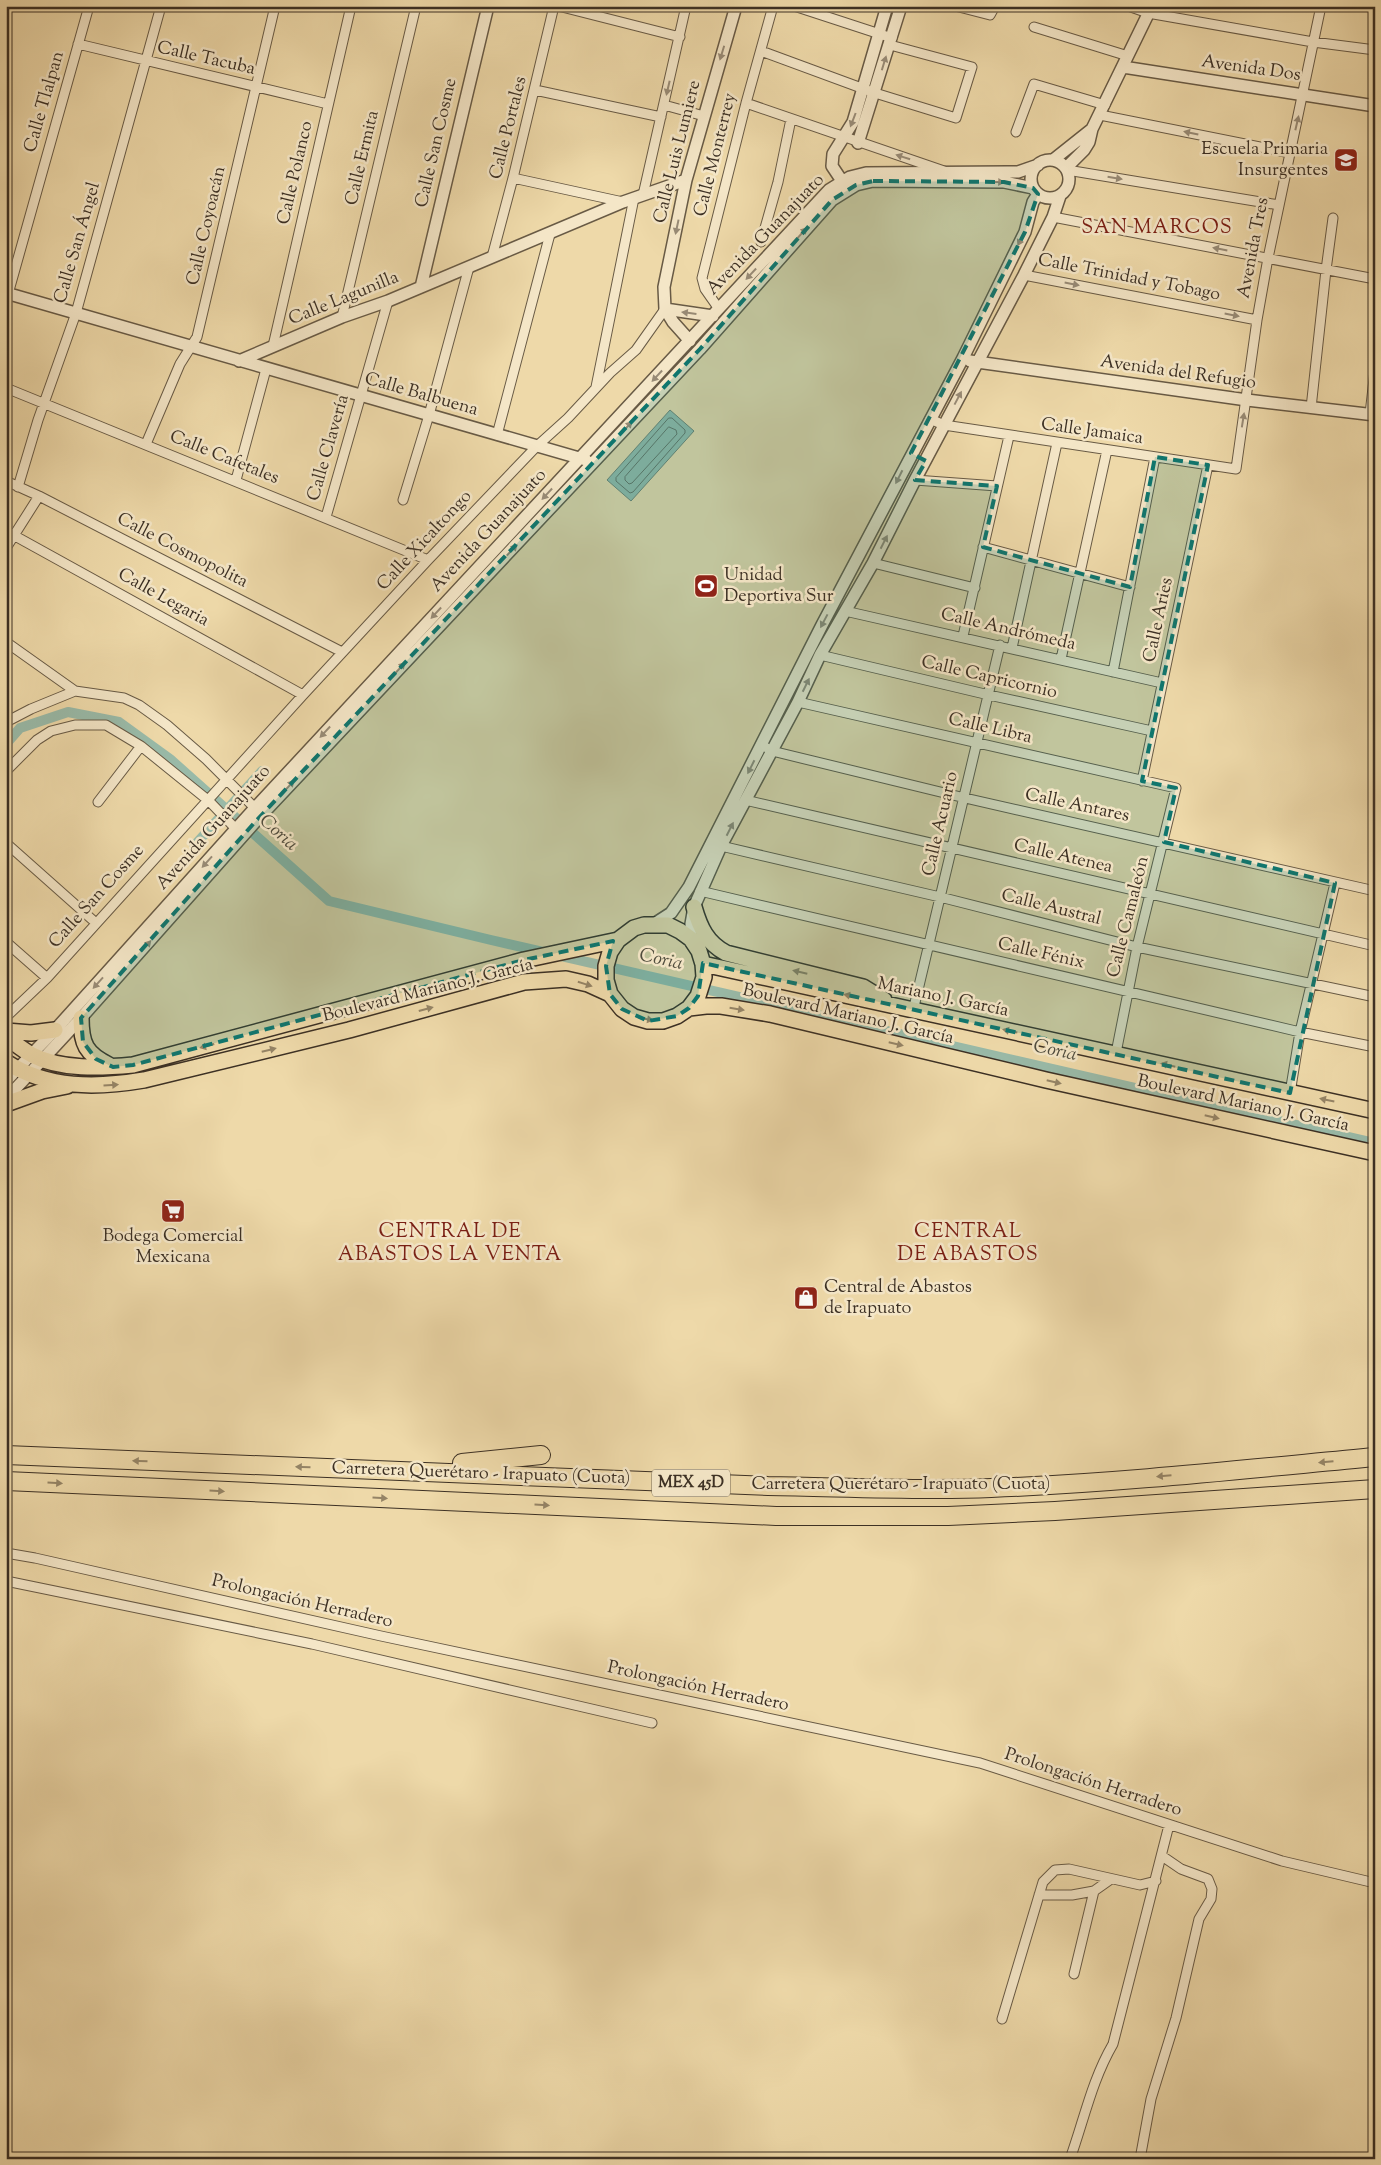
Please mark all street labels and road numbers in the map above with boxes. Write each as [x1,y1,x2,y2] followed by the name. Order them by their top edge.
[154,35,258,83] street label: Calle Tacuba
[18,48,72,156] street label: Calle Tlalpan
[1200,49,1302,89] street label: Avenida Dos
[484,74,534,182] street label: Calle Portales
[409,76,465,210] street label: Calle San Cosme
[648,78,708,226] street label: Calle Luis Lumiere
[688,91,744,219] street label: Calle Monterrey
[339,108,387,208] street label: Calle Ermita
[271,119,321,227] street label: Calle Polanco
[181,164,233,288] street label: Calle Coyoacán
[701,168,831,302] street label: Avenida Guanajuato
[48,179,108,307] street label: Calle San Ángel
[1231,195,1277,301] street label: Avenida Tres
[1036,248,1223,308] street label: Calle Trinidad y Tobago
[285,265,403,333] street label: Calle Lagunilla
[1098,349,1258,397] street label: Avenida del Refugio
[361,366,481,424] street label: Calle Balbuena
[301,392,357,504] street label: Calle Clavería
[1039,412,1145,452] street label: Calle Jamaica
[165,424,283,492] street label: Calle Cafetales
[425,463,553,599] street label: Avenida Guanajuato
[371,485,479,597] street label: Calle Xicaltongo
[112,507,252,595] street label: Calle Cosmopolita
[113,562,213,634] street label: Calle Legaria
[1137,575,1181,665] street label: Calle Aries
[938,602,1078,658] street label: Calle Andrómeda
[918,650,1060,706] street label: Calle Capricornio
[946,707,1034,751] street label: Calle Libra
[151,760,277,896] street label: Avenida Guanajuato
[916,769,966,879] street label: Calle Acuario
[1022,782,1132,830] street label: Calle Antares
[1011,833,1115,881] street label: Calle Atenea
[43,839,151,955] street label: Calle San Cosme
[1101,853,1157,980] street label: Calle Camaleón
[998,883,1104,933] street label: Calle Austral
[995,931,1087,977] street label: Calle Fénix
[320,952,536,1030] street label: Boulevard Mariano J. García
[875,971,1011,1025] street label: Mariano J. García
[740,978,956,1052] street label: Boulevard Mariano J. García
[1135,1069,1351,1139] street label: Boulevard Mariano J. García
[331,1456,631,1492] street label: Carretera Querétaro - Irapuato (Cuota)
[652,1470,730,1496] road number: MEX 45D
[752,1472,1050,1498] street label: Carretera Querétaro - Irapuato (Cuota)
[209,1569,395,1636] street label: Prolongación Herradero
[605,1655,791,1719] street label: Prolongación Herradero
[1001,1742,1185,1824] street label: Prolongación Herradero

